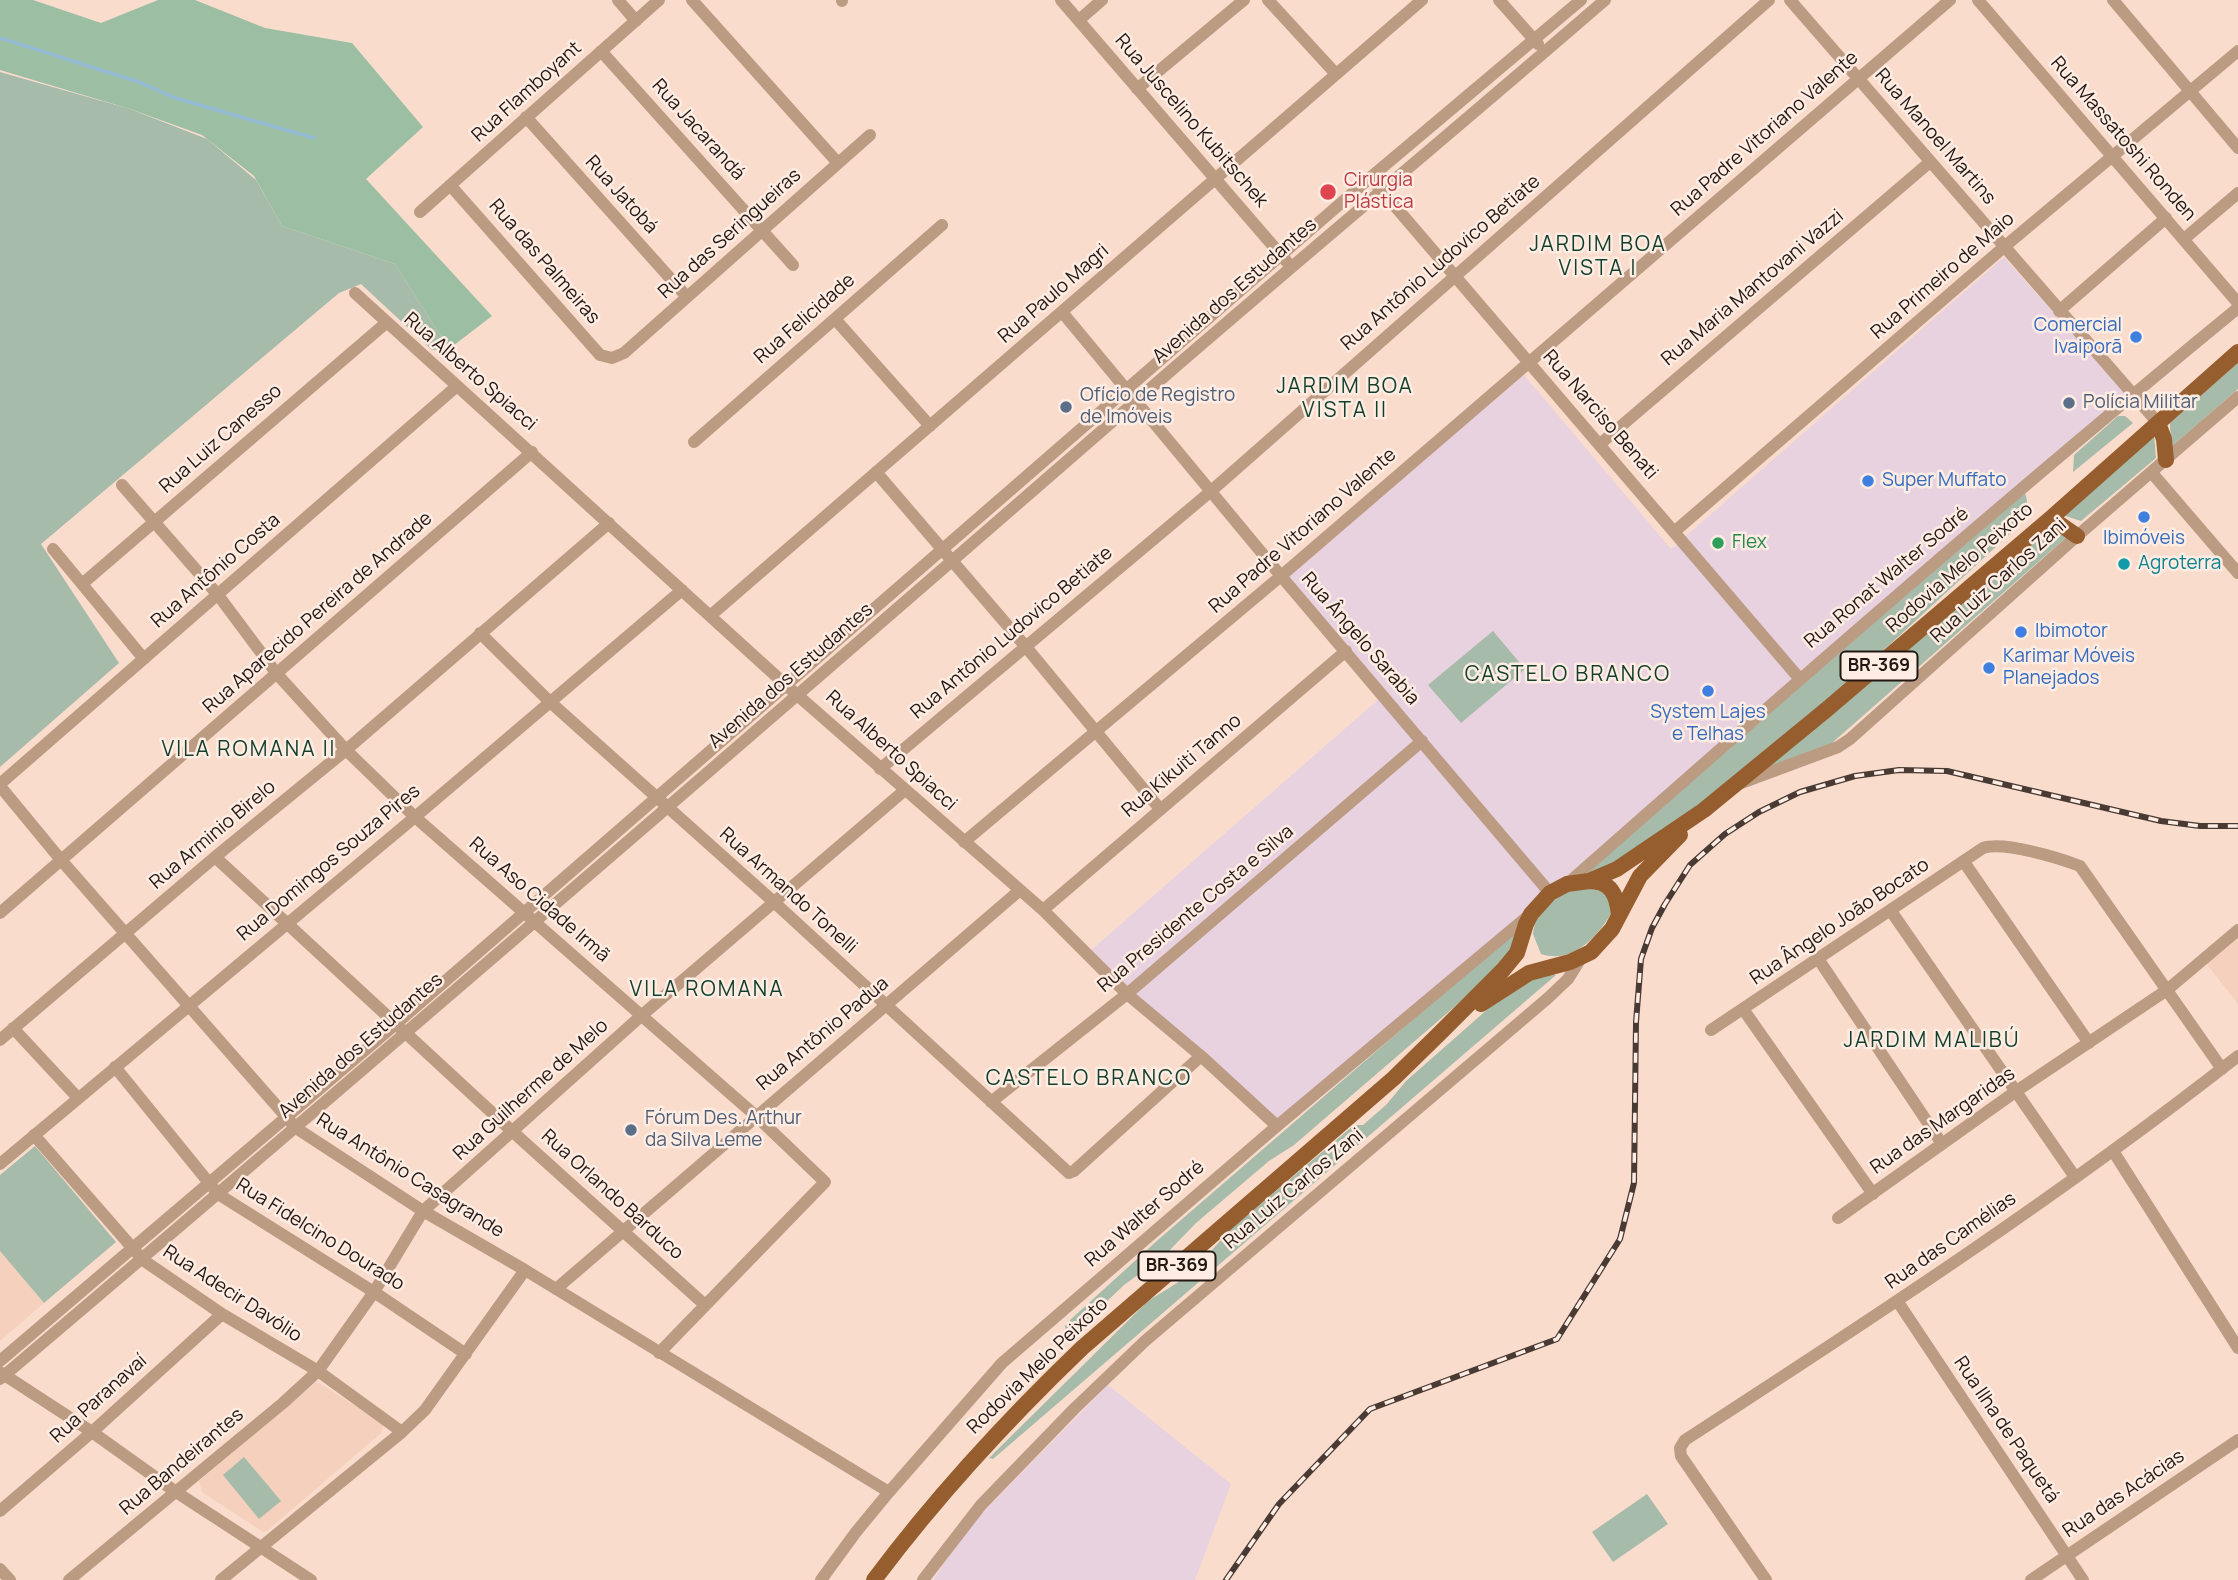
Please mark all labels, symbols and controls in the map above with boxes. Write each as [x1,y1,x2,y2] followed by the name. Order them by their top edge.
[1110,30,1272,212] street label: Rua Juscelino Kubitschek
[468,37,586,147] street label: Rua Flamboyant
[1667,47,1863,221] street label: Rua Padre Vitoriano Valente
[2045,52,2201,226] street label: Rua Massatoshi Ronden
[1870,64,2000,210] street label: Rua Manoel Martins
[647,75,749,185] street label: Rua Jacarandá
[580,151,662,239] street label: Rua Jatobá
[654,164,806,304] street label: Rua das Seringueiras
[1337,170,1545,356] street label: Rua Antônio Ludovico Betiate
[1344,170,1413,214] place label: Cirurgia Plástica
[1318,182,1338,202] marker: Cirurgia Plástica
[484,195,604,329] street label: Rua das Palmeiras
[1657,205,1849,371] street label: Rua Maria Mantovani Vazzi
[1867,208,2019,344] street label: Rua Primeiro de Maio
[1148,214,1322,368] street label: Avenida dos Estudantes
[1530,232,1666,282] district label: JARDIM BOA VISTA I
[994,240,1114,348] street label: Rua Paulo Magri
[750,269,860,369] street label: Rua Felicidade
[399,308,541,436] street label: Rua Alberto Spiacci
[2034,315,2122,359] place label: Comercial Ivaiporã
[2128,329,2144,345] marker: Comercial Ivaiporã
[1538,346,1662,484] street label: Rua Narciso Benati
[1277,374,1413,424] district label: JARDIM BOA VISTA II
[155,380,287,498] street label: Rua Luiz Canesso
[1080,385,1235,429] place label: Ofício de Registro de Imóveis
[2083,392,2198,414] place label: Polícia Militar
[2061,395,2077,411] marker: Polícia Militar
[1058,399,1074,415] marker: Ofício de Registro de Imóveis
[1205,444,1401,618] street label: Rua Padre Vitoriano Valente
[1882,470,2007,492] place label: Super Muffato
[1860,473,1876,489] marker: Super Muffato
[1882,498,2038,638] street label: Rodovia Melo Peixoto
[1800,503,1974,653] street label: Rua Ronat Walter Sodré
[199,507,437,719] street label: Rua Aparecido Pereira de Andrade
[147,509,285,633] street label: Rua Antônio Costa
[2136,509,2152,525] marker: Ibimóveis
[1926,514,2072,648] street label: Rua Luiz Carlos Zani
[2103,528,2185,550] place label: Ibimóveis
[1732,532,1767,554] place label: Flex
[1710,535,1726,551] marker: Flex
[906,542,1118,724] street label: Rua Antônio Ludovico Betiate
[2138,553,2221,575] place label: Agroterra
[2116,556,2132,572] marker: Agroterra
[1296,568,1424,710] street label: Rua Ângelo Sarabia
[704,599,878,753] street label: Avenida dos Estudantes
[2035,621,2108,643] place label: Ibimotor
[2013,624,2029,640] marker: Ibimotor
[2003,646,2135,690] place label: Karimar Móveis Planejados
[1840,652,1918,680] road number: BR-369
[1981,660,1997,676] marker: Karimar Móveis Planejados
[1466,662,1670,688] district label: CASTELO BRANCO
[1700,683,1716,699] marker: System Lajes e Telhas
[821,686,961,816] street label: Rua Alberto Spiacci
[1650,702,1766,746] place label: System Lajes e Telhas
[1118,709,1246,823] street label: Rua Kikuiti Tanno
[163,737,335,763] district label: VILA ROMANA II
[145,776,281,894] street label: Rua Arminio Birelo
[233,780,425,946] street label: Rua Domingos Souza Pires
[1093,820,1299,998] street label: Rua Presidente Costa e Silva
[714,823,862,959] street label: Rua Armando Tonelli
[464,833,614,967] street label: Rua Aso Cidade Irmã
[1746,854,1934,990] street label: Rua Ângelo João Bocato
[274,969,448,1123] street label: Avenida dos Estudantes
[753,972,893,1096] street label: Rua Antônio Padua
[631,977,783,1003] district label: VILA ROMANA
[449,1015,613,1165] street label: Rua Guilherme de Melo
[1845,1028,2019,1054] district label: JARDIM MALIBÚ
[1866,1063,2020,1179] street label: Rua das Margaridas
[987,1066,1191,1092] district label: CASTELO BRANCO
[645,1108,802,1152] place label: Fórum Des. Arthur da Silva Leme
[312,1109,508,1243] street label: Rua Antônio Casagrande
[623,1122,639,1138] marker: Fórum Des. Arthur da Silva Leme
[1220,1124,1368,1254] street label: Rua Luiz Carlos Zani
[536,1125,688,1265] street label: Rua Orlando Barduco
[1081,1156,1209,1272] street label: Rua Walter Sodré
[232,1174,408,1296] street label: Rua Fidelcino Dourado
[1881,1188,2021,1294] street label: Rua das Camélias
[158,1241,306,1347] street label: Rua Adecir Davólio
[1138,1252,1216,1280] road number: BR-369
[963,1293,1113,1439] street label: Rodovia Melo Peixoto
[46,1350,152,1448] street label: Rua Paranavaí
[1949,1352,2063,1508] street label: Rua Ilha de Paquetá
[116,1404,248,1520] street label: Rua Bandeirantes
[2059,1445,2189,1543] street label: Rua das Acácias

